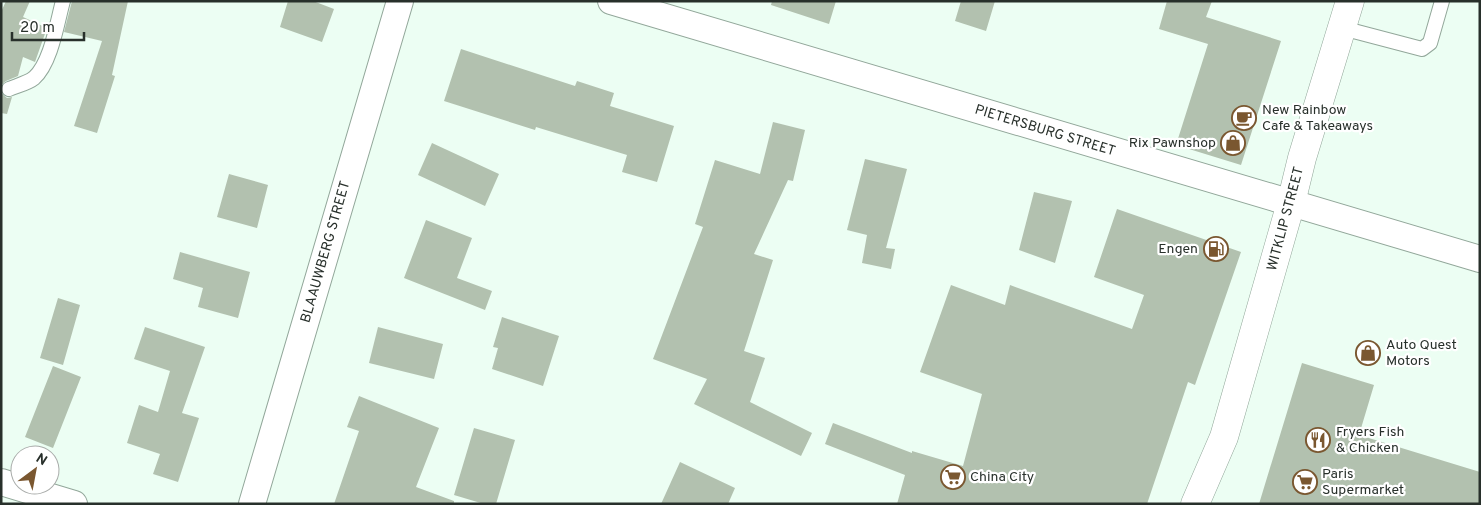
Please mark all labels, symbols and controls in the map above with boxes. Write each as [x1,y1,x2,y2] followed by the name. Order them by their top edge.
[12,10,85,42] scale bar
[20,19,55,38] text: 20 m
[973,102,1117,160] street label: PIETERSBURG STREET
[1262,102,1373,135] place label: New Rainbow Cafe & Takeaways
[1231,105,1257,131] cafe icon: New Rainbow Cafe & Takeaways
[1220,130,1246,156] shop icon: Rix Pawnshop
[1129,135,1216,152] place label: Rix Pawnshop
[1264,165,1308,273] street label: WITKLIP STREET
[298,179,354,325] street label: BLAAUWBERG STREET
[1203,236,1229,262] fuel station icon: Engen
[1158,241,1198,258] place label: Engen
[1386,337,1457,370] place label: Auto Quest Motors
[1355,340,1381,366] shop icon: Auto Quest Motors
[1336,424,1404,457] place label: Fryers Fish & Chicken
[1305,427,1331,453] restaurant icon: Fryers Fish & Chicken
[10,445,60,495] north arrow
[32,450,50,470] text: N
[940,464,966,490] supermarket icon: China City
[1322,466,1404,499] place label: Paris Supermarket
[970,469,1034,486] place label: China City
[1292,469,1318,495] supermarket icon: Paris Supermarket

